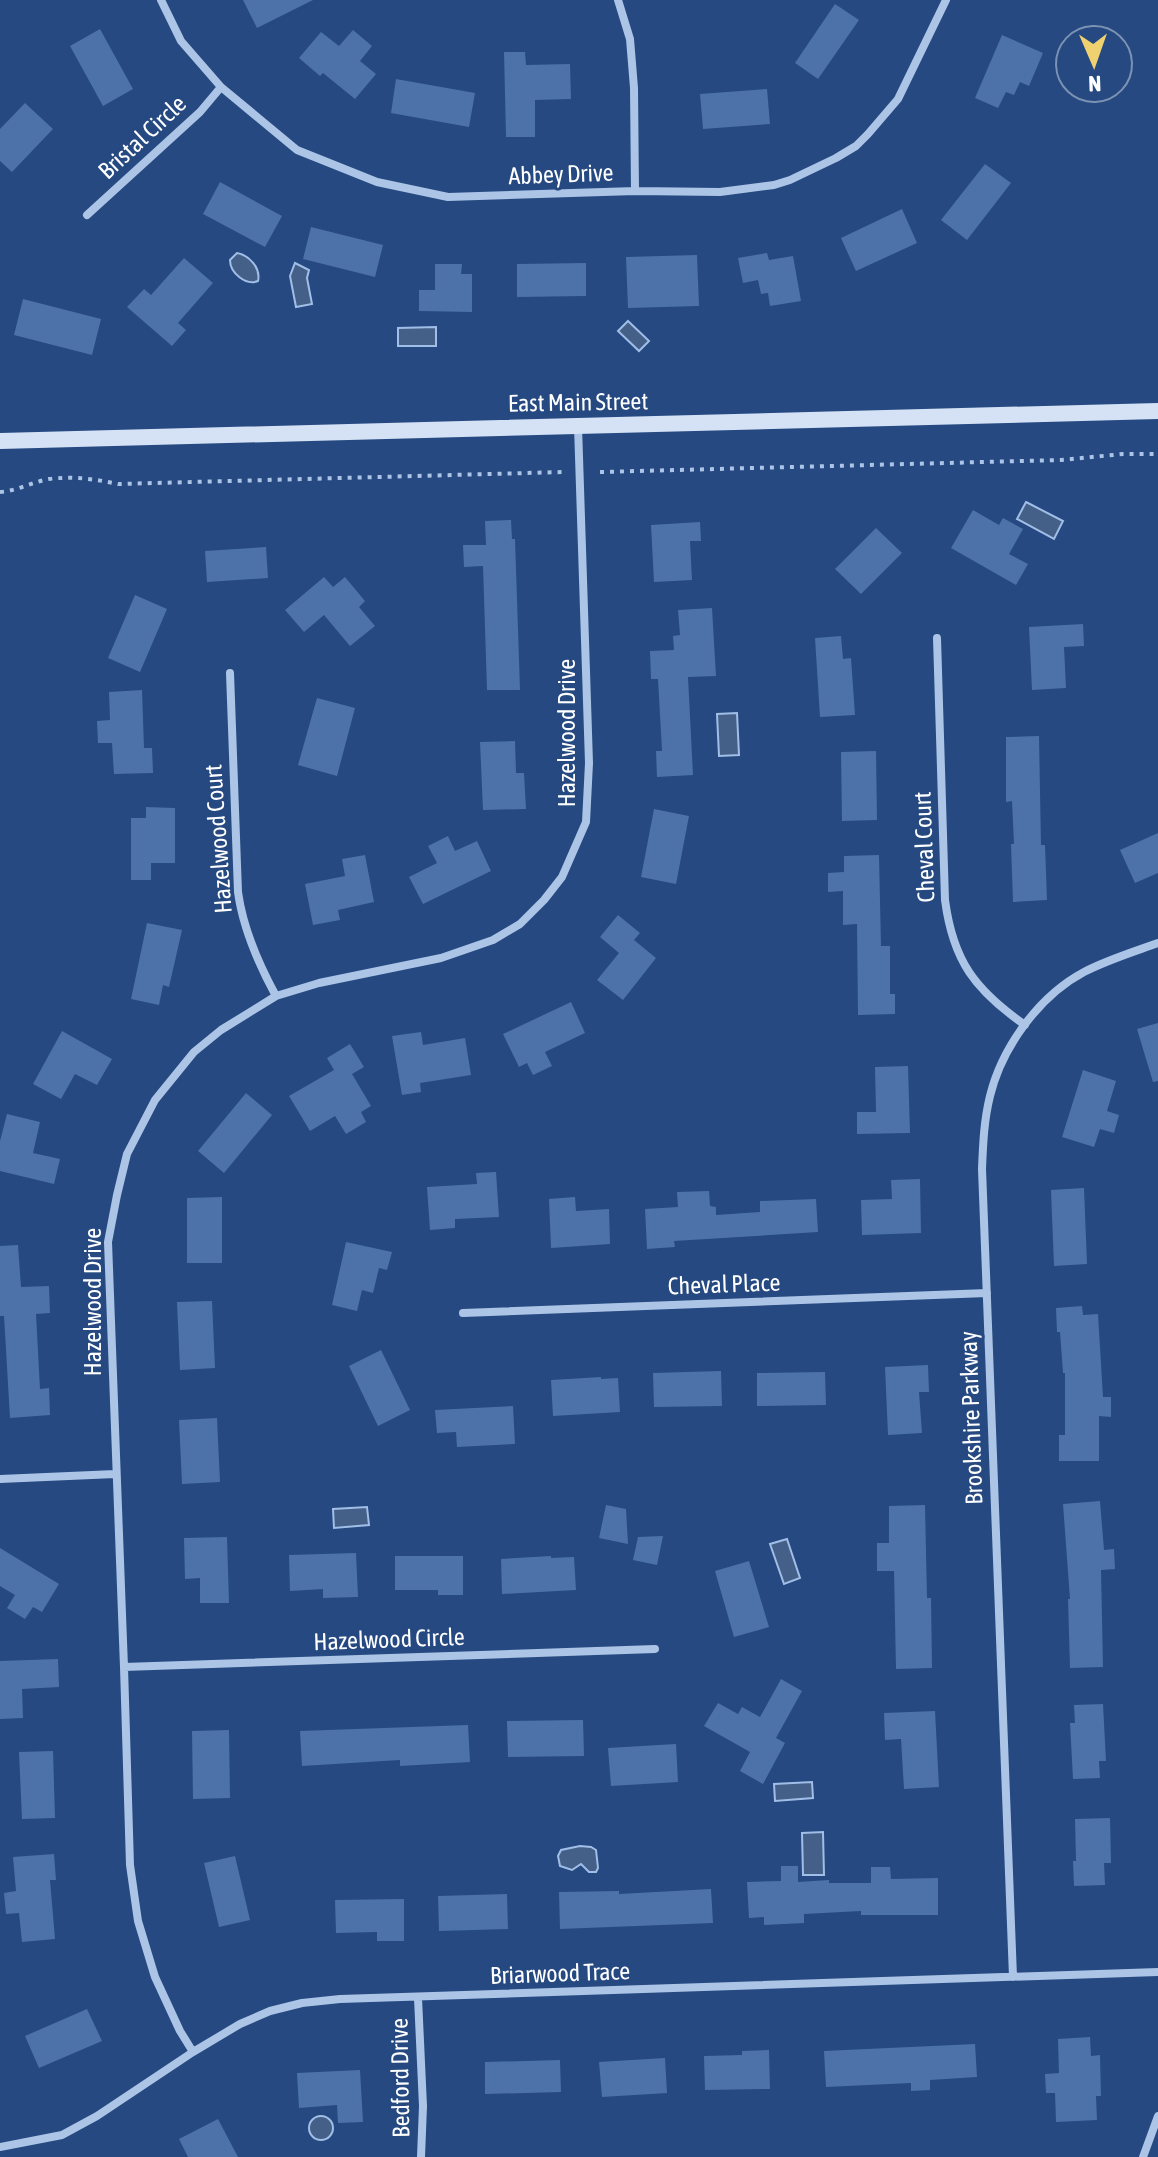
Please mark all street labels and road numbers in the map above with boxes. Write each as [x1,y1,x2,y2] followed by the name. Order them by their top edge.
[93,90,191,184] street label: Bristal Circle
[508,159,614,189] street label: Abbey Drive
[508,387,649,417] street label: East Main Street
[553,659,580,807] street label: Hazelwood Drive
[199,764,237,914] street label: Hazelwood Court
[909,791,939,903] street label: Cheval Court
[79,1228,106,1376] street label: Hazelwood Drive
[667,1269,781,1299] street label: Cheval Place
[954,1331,988,1505] street label: Brookshire Parkway
[313,1623,465,1655] street label: Hazelwood Circle
[489,1957,631,1989] street label: Briarwood Trace
[385,2018,415,2138] street label: Bedford Drive

